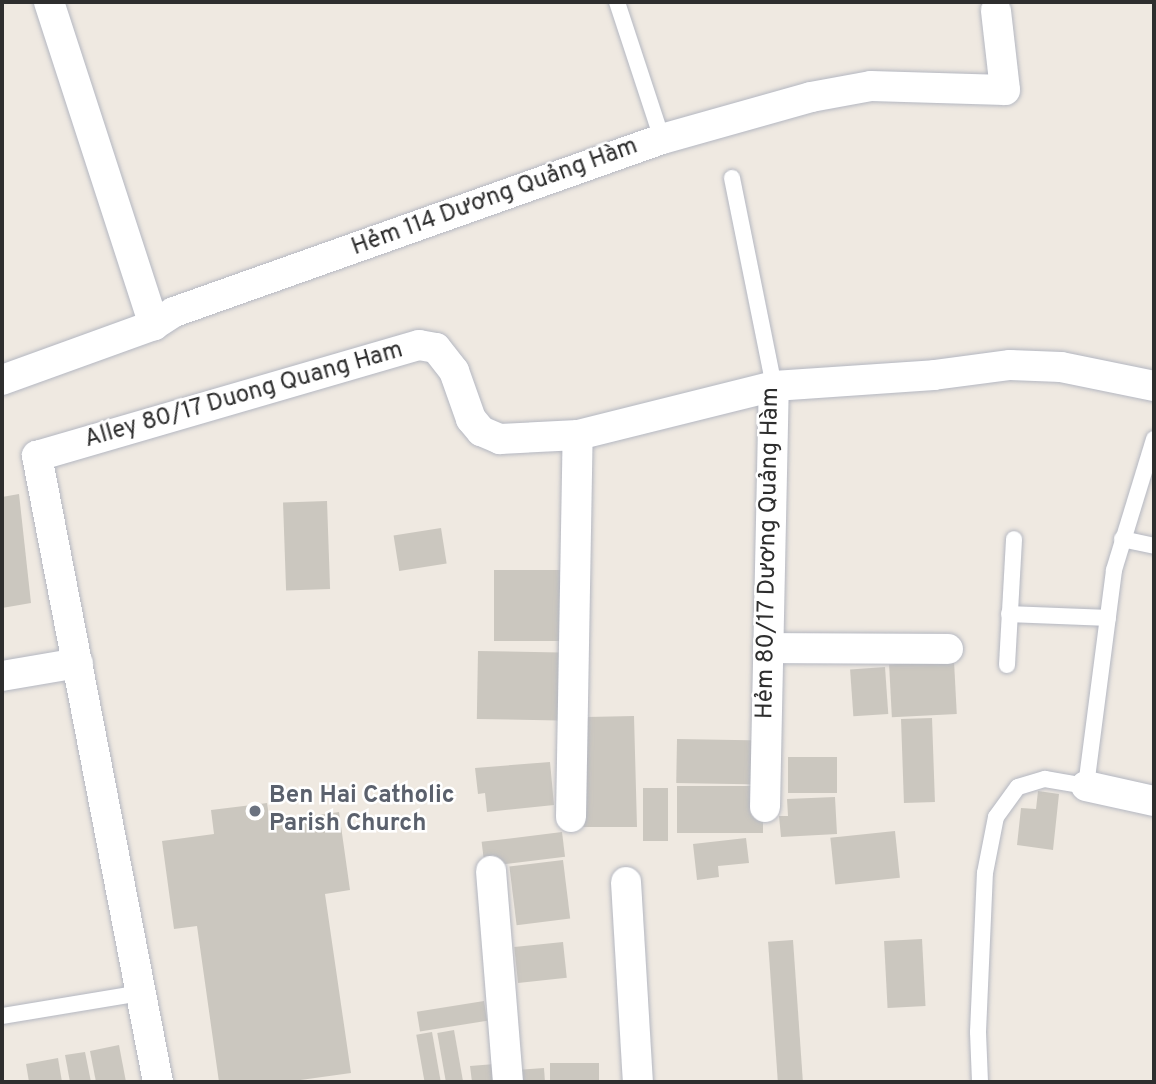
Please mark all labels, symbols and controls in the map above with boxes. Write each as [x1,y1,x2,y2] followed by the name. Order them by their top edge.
[348,133,642,263] street label: Hẻm 114 Dương Quảng Hàm
[81,337,407,455] street label: Alley 80/17 Duong Quang Ham
[752,386,786,720] street label: Hẻm 80/17 Dương Quảng Hàm
[269,783,455,839] place label: Ben Hai Catholic Parish Church
[247,803,263,819] marker: Ben Hai Catholic Parish Church

